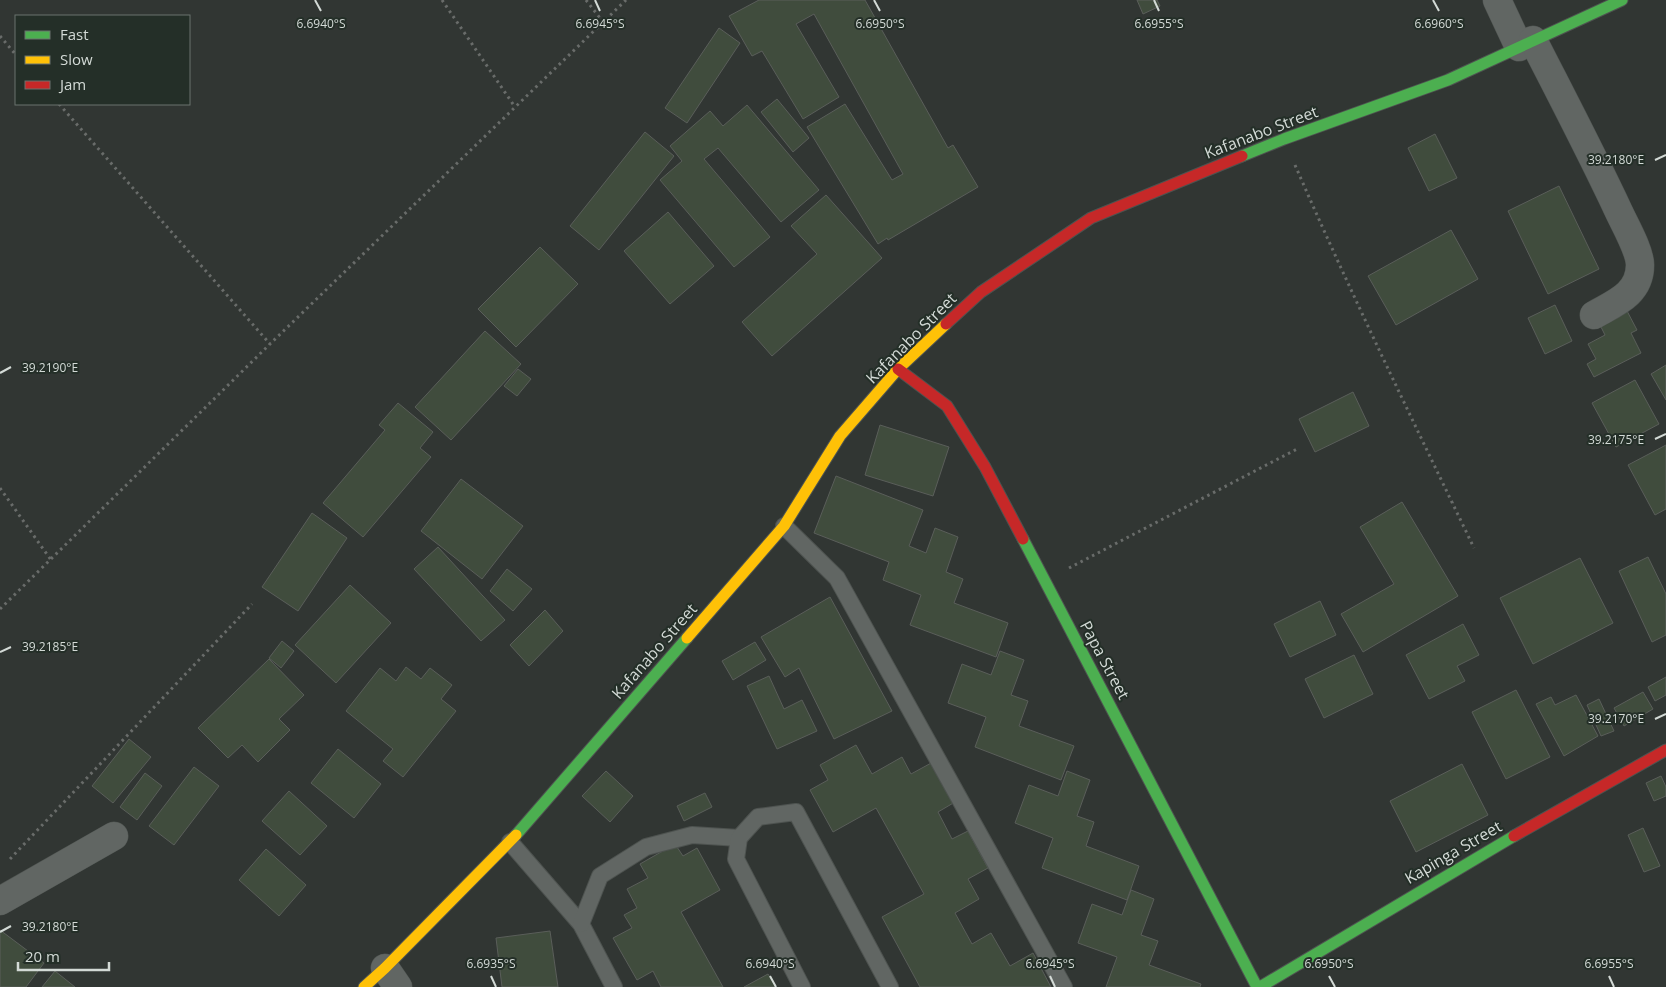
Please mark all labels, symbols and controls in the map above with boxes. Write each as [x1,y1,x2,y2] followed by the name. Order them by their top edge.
[15,15,190,105] legend
[296,15,346,32] text: 6.6940°S
[575,15,625,32] text: 6.6945°S
[855,15,905,32] text: 6.6950°S
[1134,15,1184,32] text: 6.6955°S
[1414,15,1464,32] text: 6.6960°S
[60,24,89,44] text: Fast
[60,49,93,69] text: Slow
[58,74,86,94] text: Jam
[1201,100,1321,164] street label: Kafanabo Street
[1588,151,1644,168] text: 39.2180°E
[861,288,961,388] street label: Kafanabo Street
[22,359,78,376] text: 39.2190°E
[1588,431,1644,448] text: 39.2175°E
[606,598,702,703] street label: Kafanabo Street
[1075,617,1135,703] street label: Papa Street
[22,638,78,655] text: 39.2185°E
[1588,710,1644,727] text: 39.2170°E
[1400,815,1506,889] street label: Kapinga Street
[22,918,78,935] text: 39.2180°E
[18,940,109,972] scale bar
[25,946,60,966] text: 20 m
[466,955,516,972] text: 6.6935°S
[745,955,795,972] text: 6.6940°S
[1025,955,1075,972] text: 6.6945°S
[1304,955,1354,972] text: 6.6950°S
[1584,955,1634,972] text: 6.6955°S

